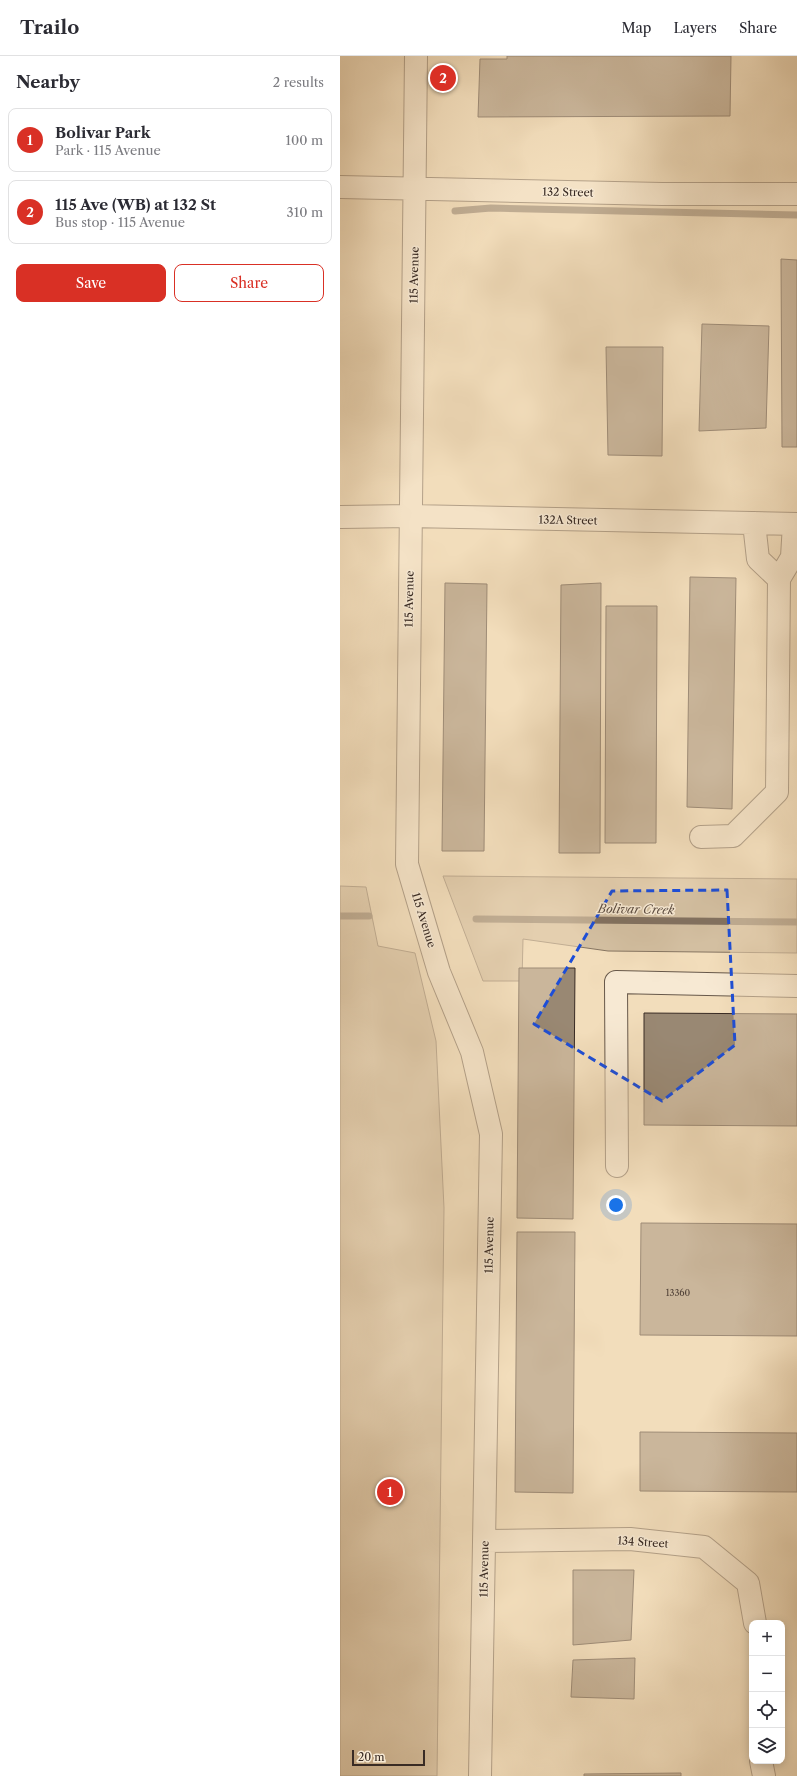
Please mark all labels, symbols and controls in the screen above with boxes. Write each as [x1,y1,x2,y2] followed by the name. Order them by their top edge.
[20,16,79,39] text: Trailo
[621,19,651,37] text: Map
[673,19,717,37] text: Layers
[739,19,777,37] text: Share
[430,63,456,93] pin: 2
[16,72,80,92] text: Nearby
[273,74,324,90] text: 2 results
[55,123,151,142] text: Bolivar Park
[27,132,33,148] text: 1
[285,132,323,148] text: 100 m
[55,142,161,158] text: Park · 115 Avenue
[542,185,594,199] street label: 132 Street
[55,195,216,214] text: 115 Ave (WB) at 132 St
[26,204,34,220] text: 2
[287,204,323,220] text: 310 m
[55,214,185,230] text: Bus stop · 115 Avenue
[407,246,421,304] street label: 115 Avenue
[16,264,166,302] button: Save
[174,264,324,302] button: Share
[538,512,598,528] street label: 132A Street
[402,570,416,628] street label: 115 Avenue
[409,891,439,949] street label: 115 Avenue
[597,901,675,917] water label: Bolivar Creek
[606,1195,626,1215] your location
[482,1216,496,1274] street label: 115 Avenue
[666,1287,691,1298] house number: 13360
[377,1477,403,1507] pin: 1
[617,1533,669,1551] street label: 134 Street
[477,1540,491,1598] street label: 115 Avenue
[749,1620,785,1764] map controls
[749,1620,785,1656] button: +
[749,1656,785,1692] button: −
[749,1692,785,1728] button: locate
[749,1728,785,1764] button: layers
[352,1748,425,1767] scale bar
[358,1750,384,1764] text: 20 m

